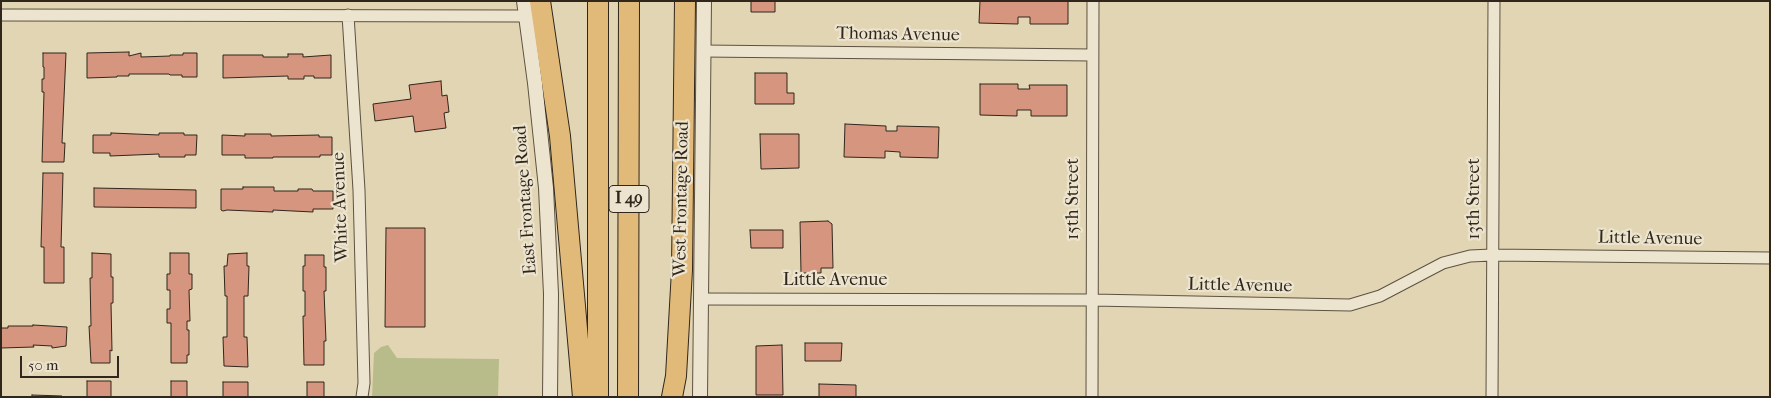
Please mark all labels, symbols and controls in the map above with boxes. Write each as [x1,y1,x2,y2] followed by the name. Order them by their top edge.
[836,23,960,47] street label: Thomas Avenue
[670,121,694,277] street label: West Frontage Road
[510,124,542,276] street label: East Frontage Road
[328,152,354,262] street label: White Avenue
[1063,158,1085,240] street label: 15th Street
[1464,158,1486,240] street label: 13th Street
[609,185,649,212] road number: I 49
[1598,227,1702,251] street label: Little Avenue
[783,270,887,292] street label: Little Avenue
[1188,274,1292,298] street label: Little Avenue
[22,346,121,378] scale bar
[28,356,58,374] text: 50 m

